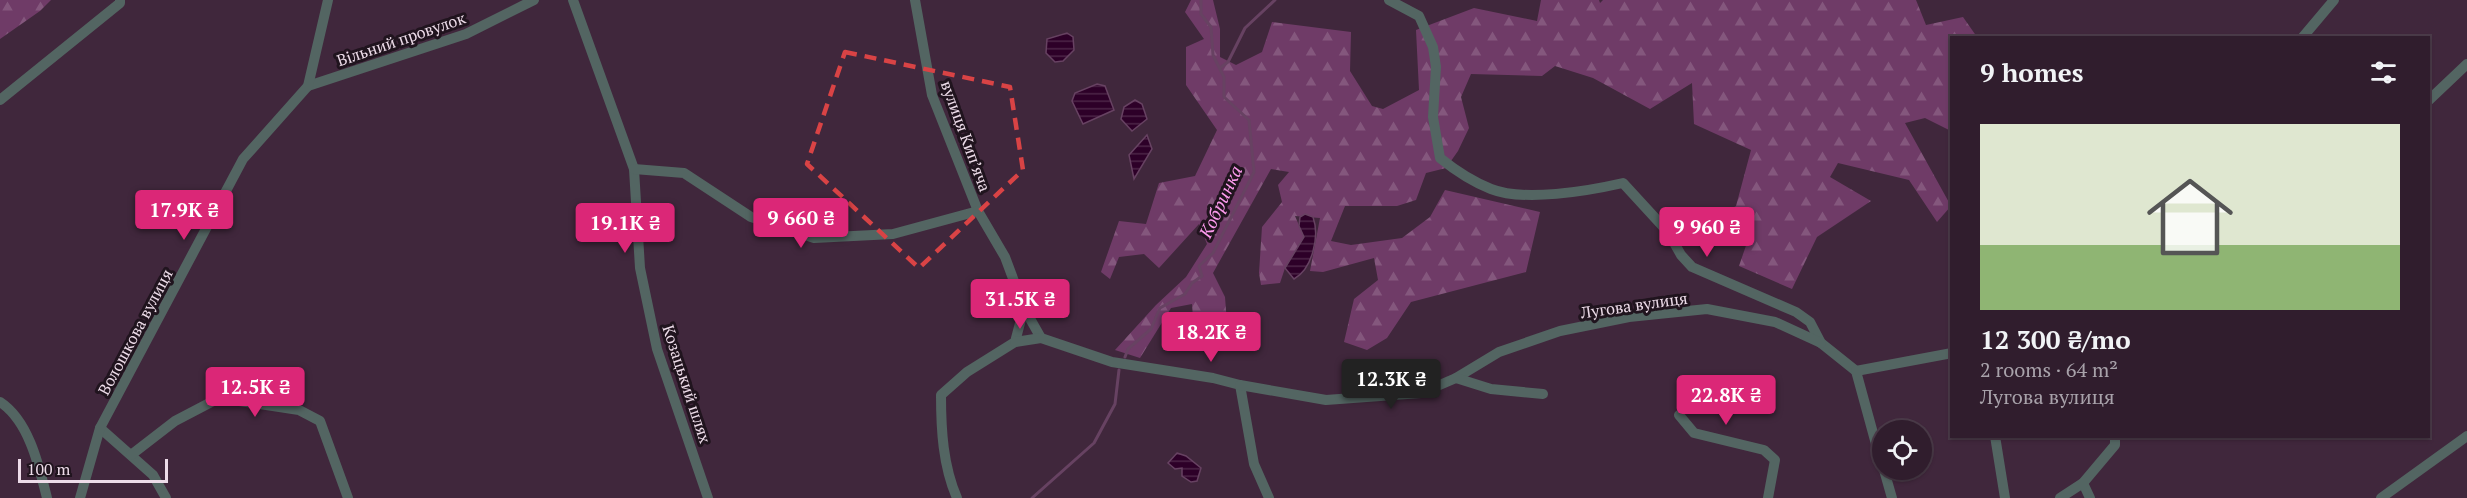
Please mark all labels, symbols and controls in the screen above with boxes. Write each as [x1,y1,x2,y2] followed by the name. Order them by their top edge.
[334,7,469,71] street label: Вільний провулок
[1980,55,2084,89] text: 9 homes
[2367,56,2400,89] icon: filters
[936,77,996,195] street label: вулиця Кипʼяча
[1192,161,1247,243] water label: Кобринка
[2136,163,2244,271] icon: home
[129,190,239,241] pin: 17.9K ₴
[149,196,219,223] text: 17.9K ₴
[746,198,856,249] pin: 9 660 ₴
[570,203,680,254] pin: 19.1K ₴
[767,204,835,231] text: 9 660 ₴
[1652,207,1762,258] pin: 9 960 ₴
[590,209,660,236] text: 19.1K ₴
[1673,213,1741,240] text: 9 960 ₴
[92,265,178,399] street label: Волошкова вулиця
[965,279,1075,330] pin: 31.5K ₴
[985,285,1055,312] text: 31.5K ₴
[1578,287,1689,324] street label: Лугова вулиця
[1156,312,1266,363] pin: 18.2K ₴
[1176,318,1246,345] text: 18.2K ₴
[658,322,717,447] street label: Козацький шлях
[1980,322,2131,356] text: 12 300 ₴/mo
[1980,356,2118,383] text: 2 rooms · 64 m²
[1336,359,1446,410] pin: 12.3K ₴
[1356,365,1426,392] text: 12.3K ₴
[200,367,310,418] pin: 12.5K ₴
[220,373,290,400] text: 12.5K ₴
[1671,375,1781,426] pin: 22.8K ₴
[1691,381,1761,408] text: 22.8K ₴
[1980,383,2115,410] text: Лугова вулиця
[1872,420,1932,480] map controls
[1872,420,1932,480] button: locate
[18,456,168,484] scale bar
[27,458,70,480] text: 100 m

